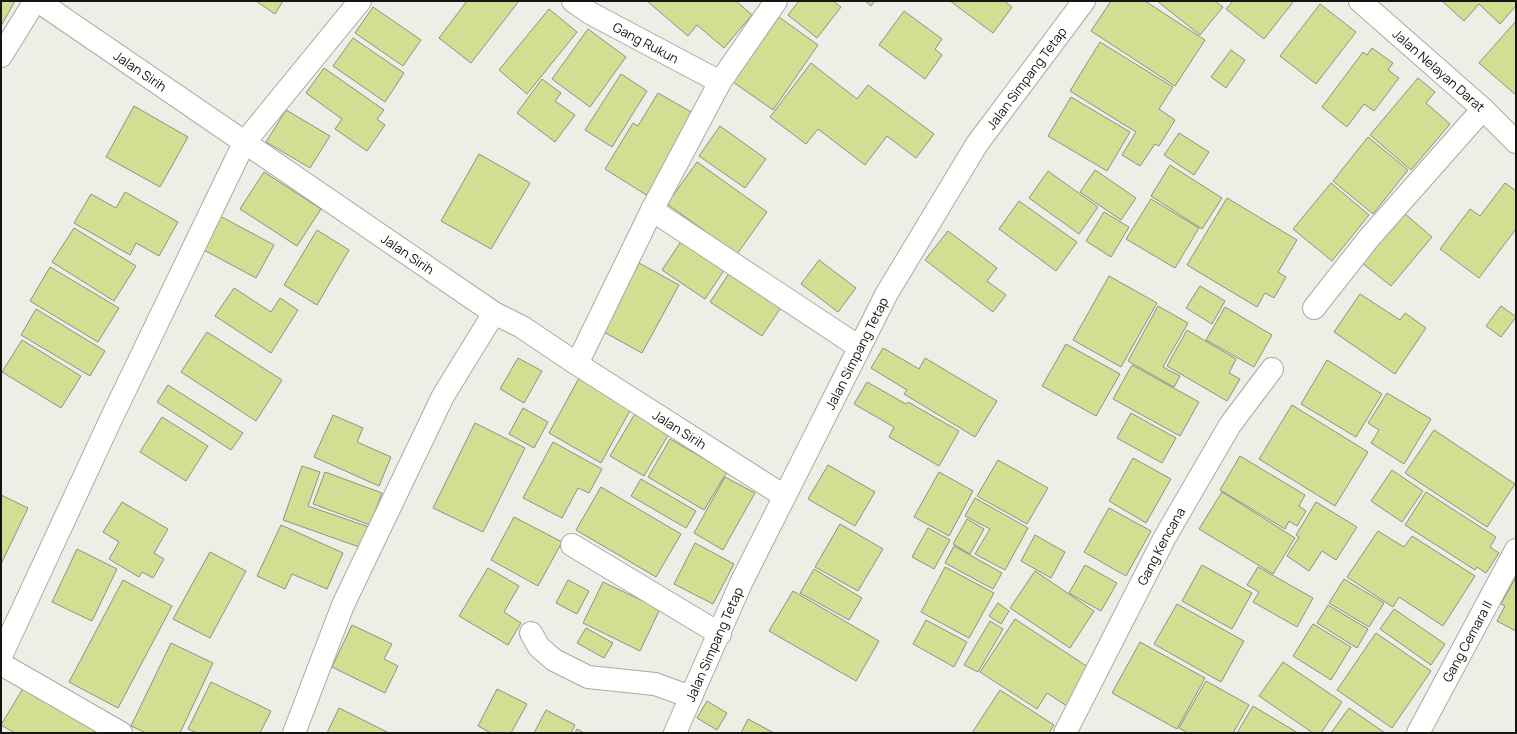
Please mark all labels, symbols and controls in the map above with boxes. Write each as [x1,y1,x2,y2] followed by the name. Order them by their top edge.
[610,18,682,68] street label: Gang Rukun
[982,23,1071,133] street label: Jalan Simpang Tetap
[1389,25,1489,116] street label: Jalan Nelayan Darat
[110,47,170,96] street label: Jalan Sirih
[378,229,438,278] street label: Jalan Sirih
[821,294,893,413] street label: Jalan Simpang Tetap
[649,406,710,453] street label: Jalan Sirih
[1133,504,1189,588] street label: Gang Kencana
[681,584,747,704] street label: Jalan Simpang Tetap
[1438,597,1496,685] street label: Gang Cemara II

